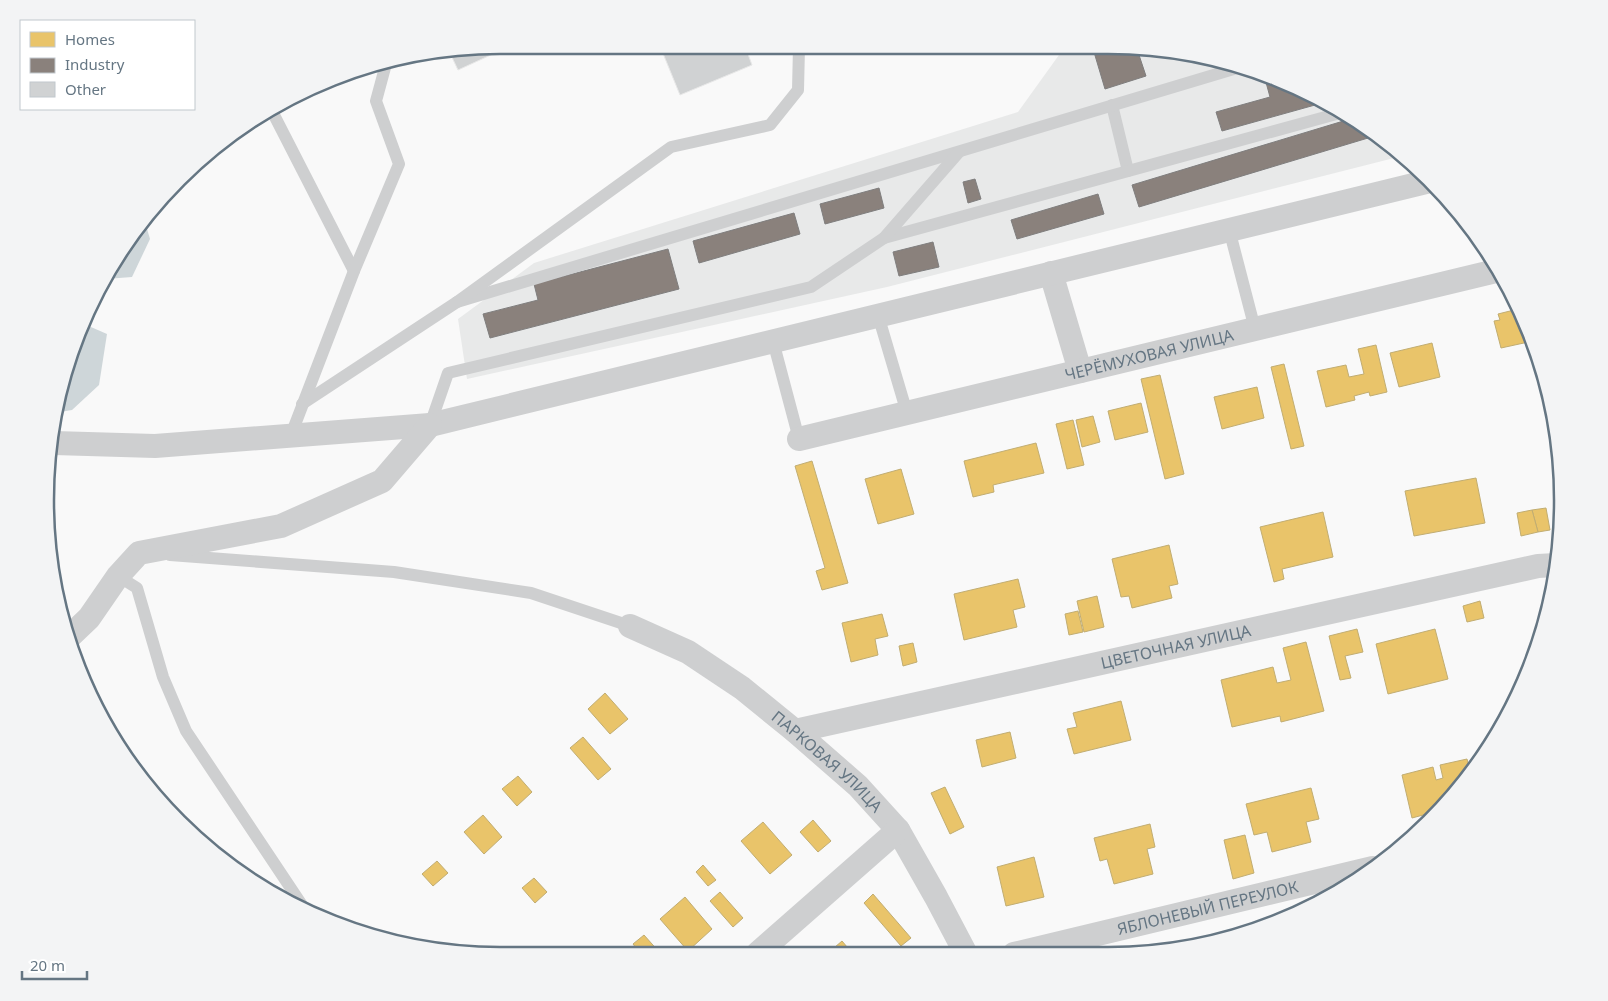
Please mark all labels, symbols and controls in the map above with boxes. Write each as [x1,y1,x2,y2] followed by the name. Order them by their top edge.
[20,20,195,110] legend
[65,29,115,49] text: Homes
[65,54,125,74] text: Industry
[65,79,106,99] text: Other
[1062,324,1236,386] street label: ЧЕРЁМУХОВАЯ УЛИЦА
[1099,619,1254,674] street label: ЦВЕТОЧНАЯ УЛИЦА
[767,706,888,818] street label: ПАРКОВАЯ УЛИЦА
[1115,875,1300,940] street label: ЯБЛОНЕВЫЙ ПЕРЕУЛОК
[22,948,88,980] scale bar
[30,955,65,975] text: 20 m

